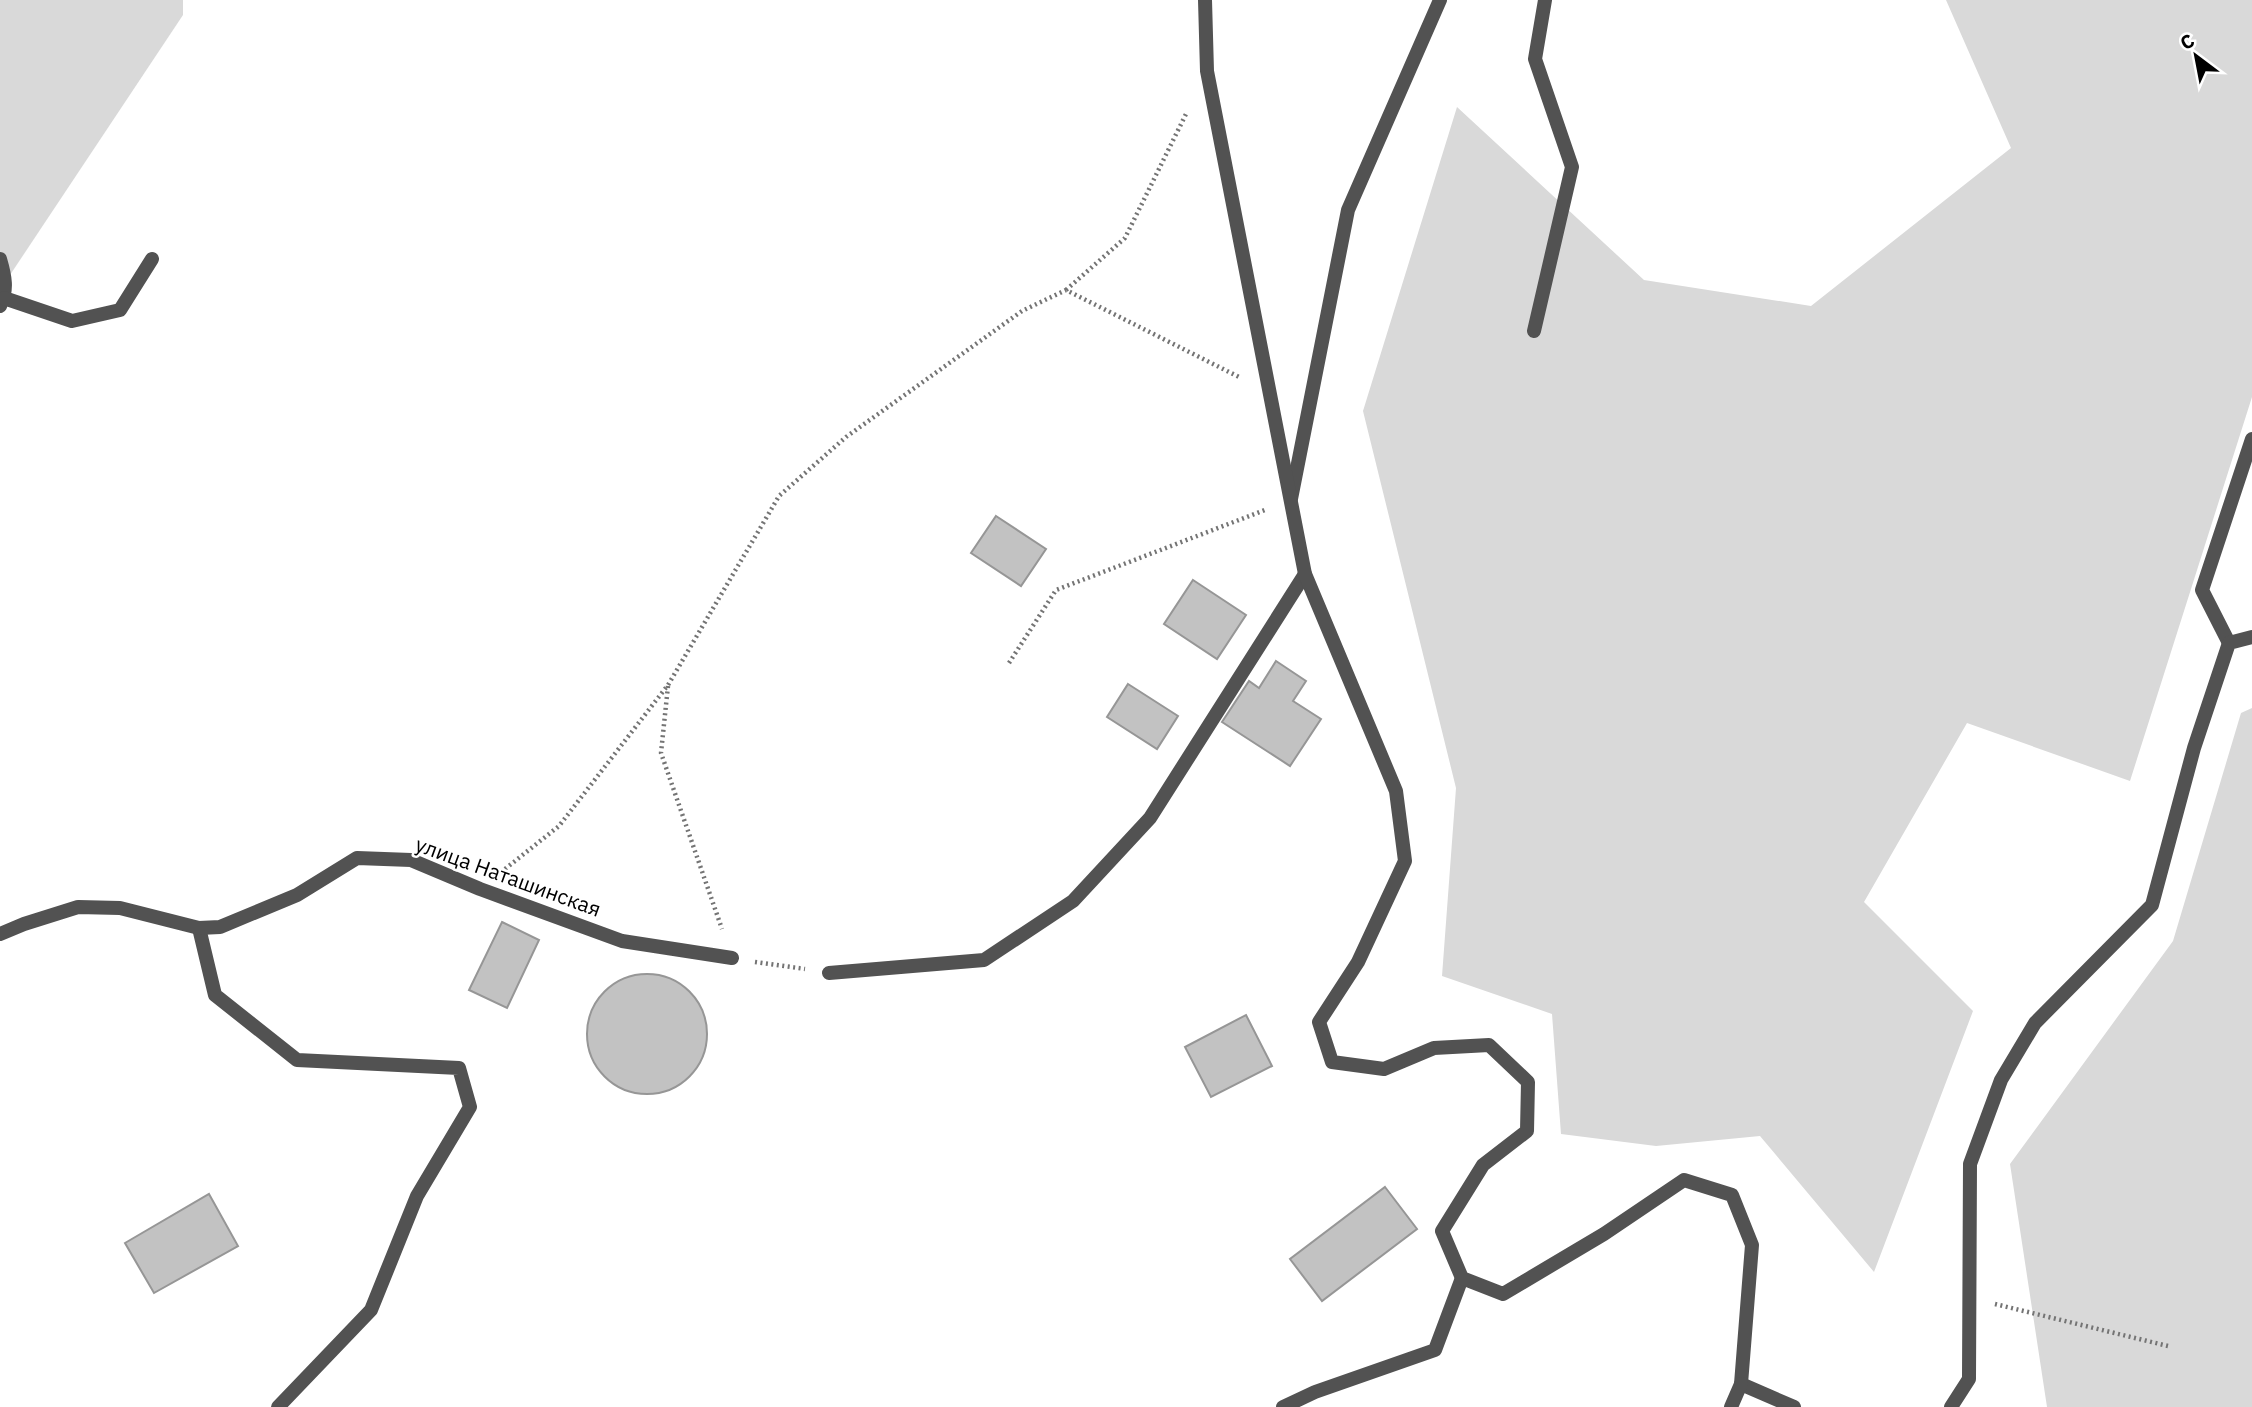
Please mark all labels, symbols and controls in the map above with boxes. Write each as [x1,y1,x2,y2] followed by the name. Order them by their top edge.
[2161,21,2231,91] north arrow
[2175,28,2199,55] text: С
[412,829,605,923] street label: улица Наташинская

